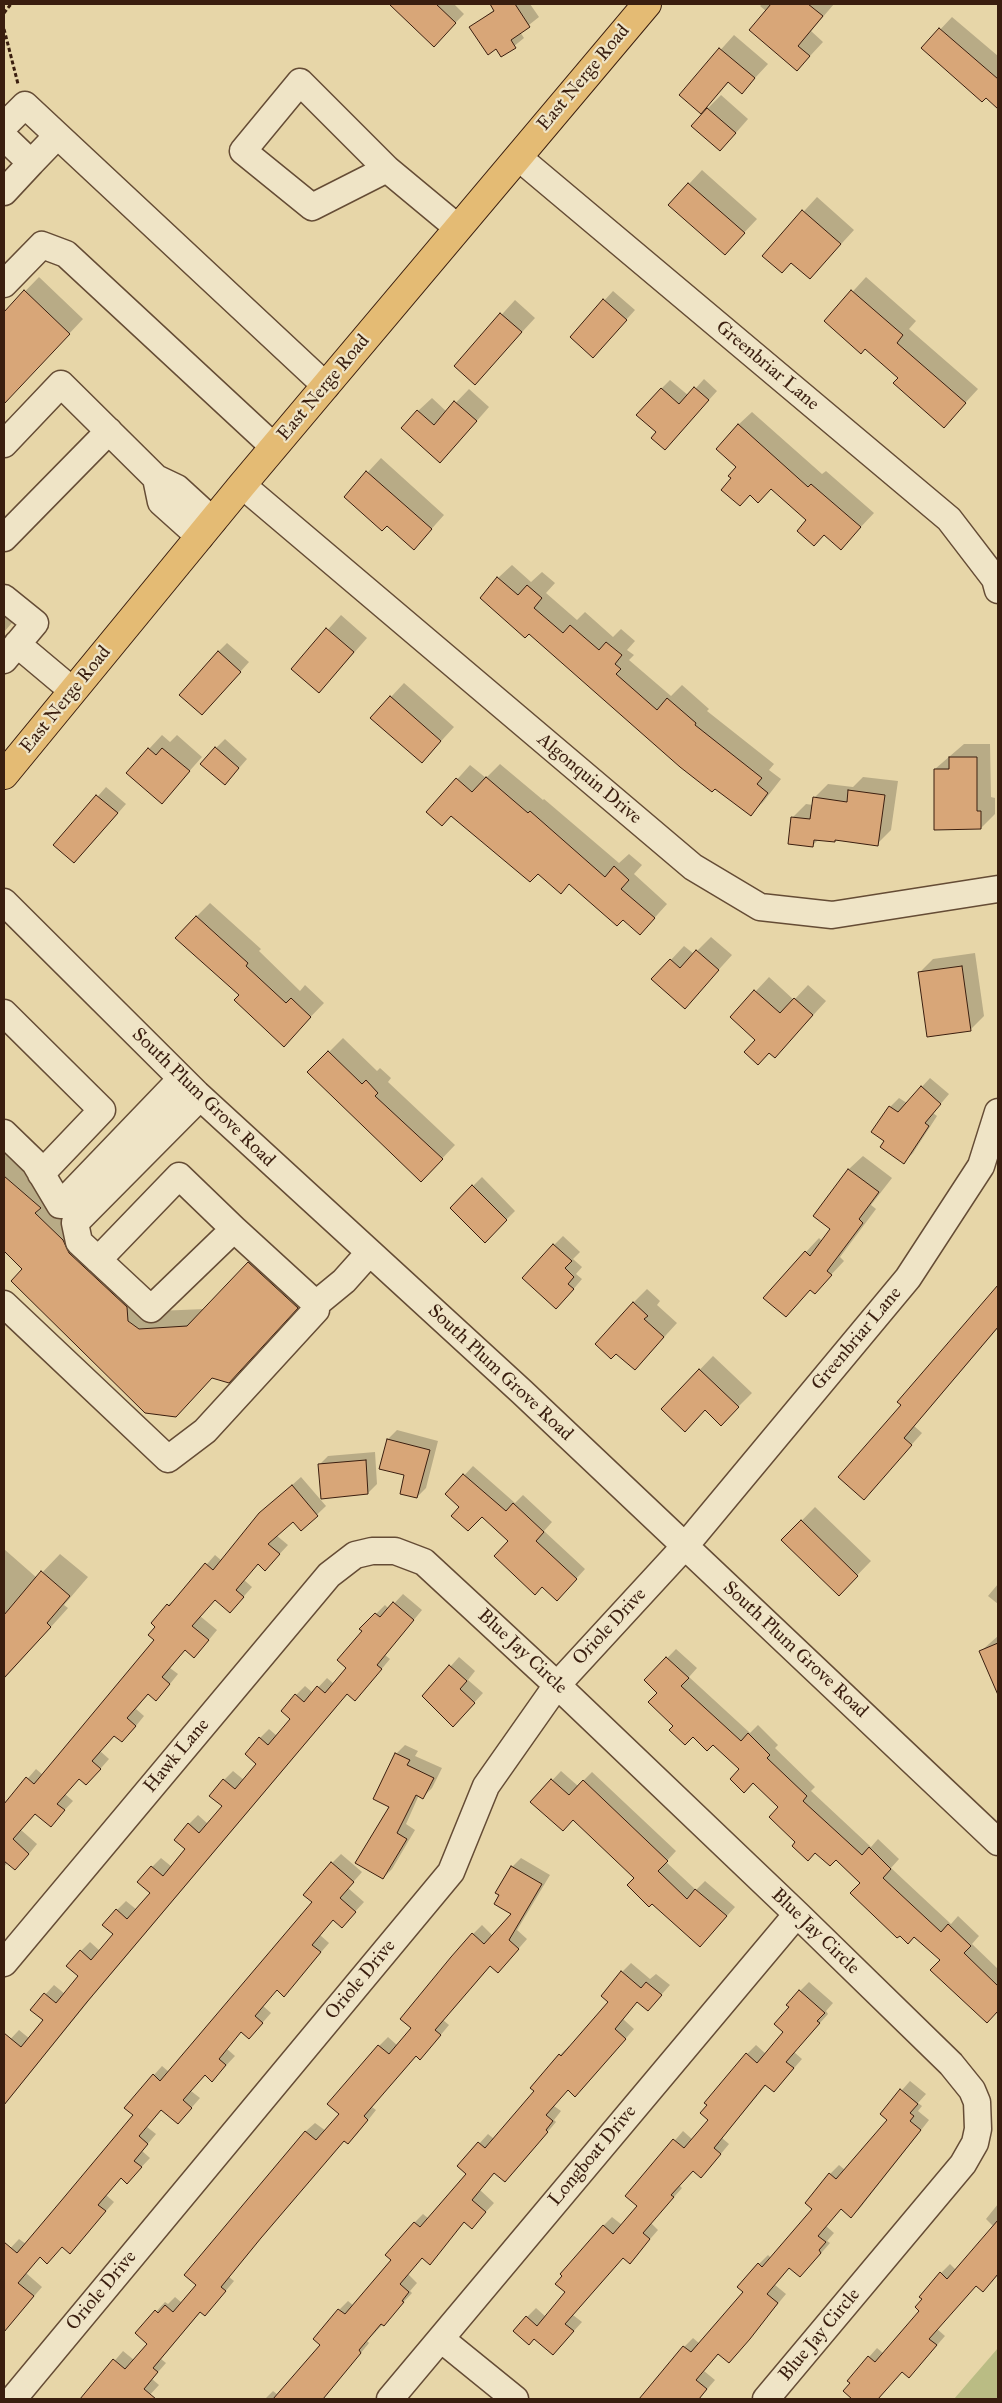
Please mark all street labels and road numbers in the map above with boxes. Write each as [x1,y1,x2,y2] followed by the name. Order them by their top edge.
[533,20,635,136] street label: East Nerge Road
[711,316,823,416] street label: Greenbriar Lane
[273,330,375,446] street label: East Nerge Road
[16,642,116,758] street label: East Nerge Road
[532,729,646,829] street label: Algonquin Drive
[127,1024,279,1172] street label: South Plum Grove Road
[807,1283,907,1395] street label: Greenbriar Lane
[423,1300,577,1446] street label: South Plum Grove Road
[718,1577,872,1723] street label: South Plum Grove Road
[568,1584,652,1670] street label: Oriole Drive
[473,1605,571,1699] street label: Blue Jay Circle
[139,1714,215,1798] street label: Hawk Lane
[766,1884,864,1980] street label: Blue Jay Circle
[321,1935,401,2025] street label: Oriole Drive
[544,2101,642,2211] street label: Longboat Drive
[62,2246,142,2336] street label: Oriole Drive
[775,2284,865,2386] street label: Blue Jay Circle

